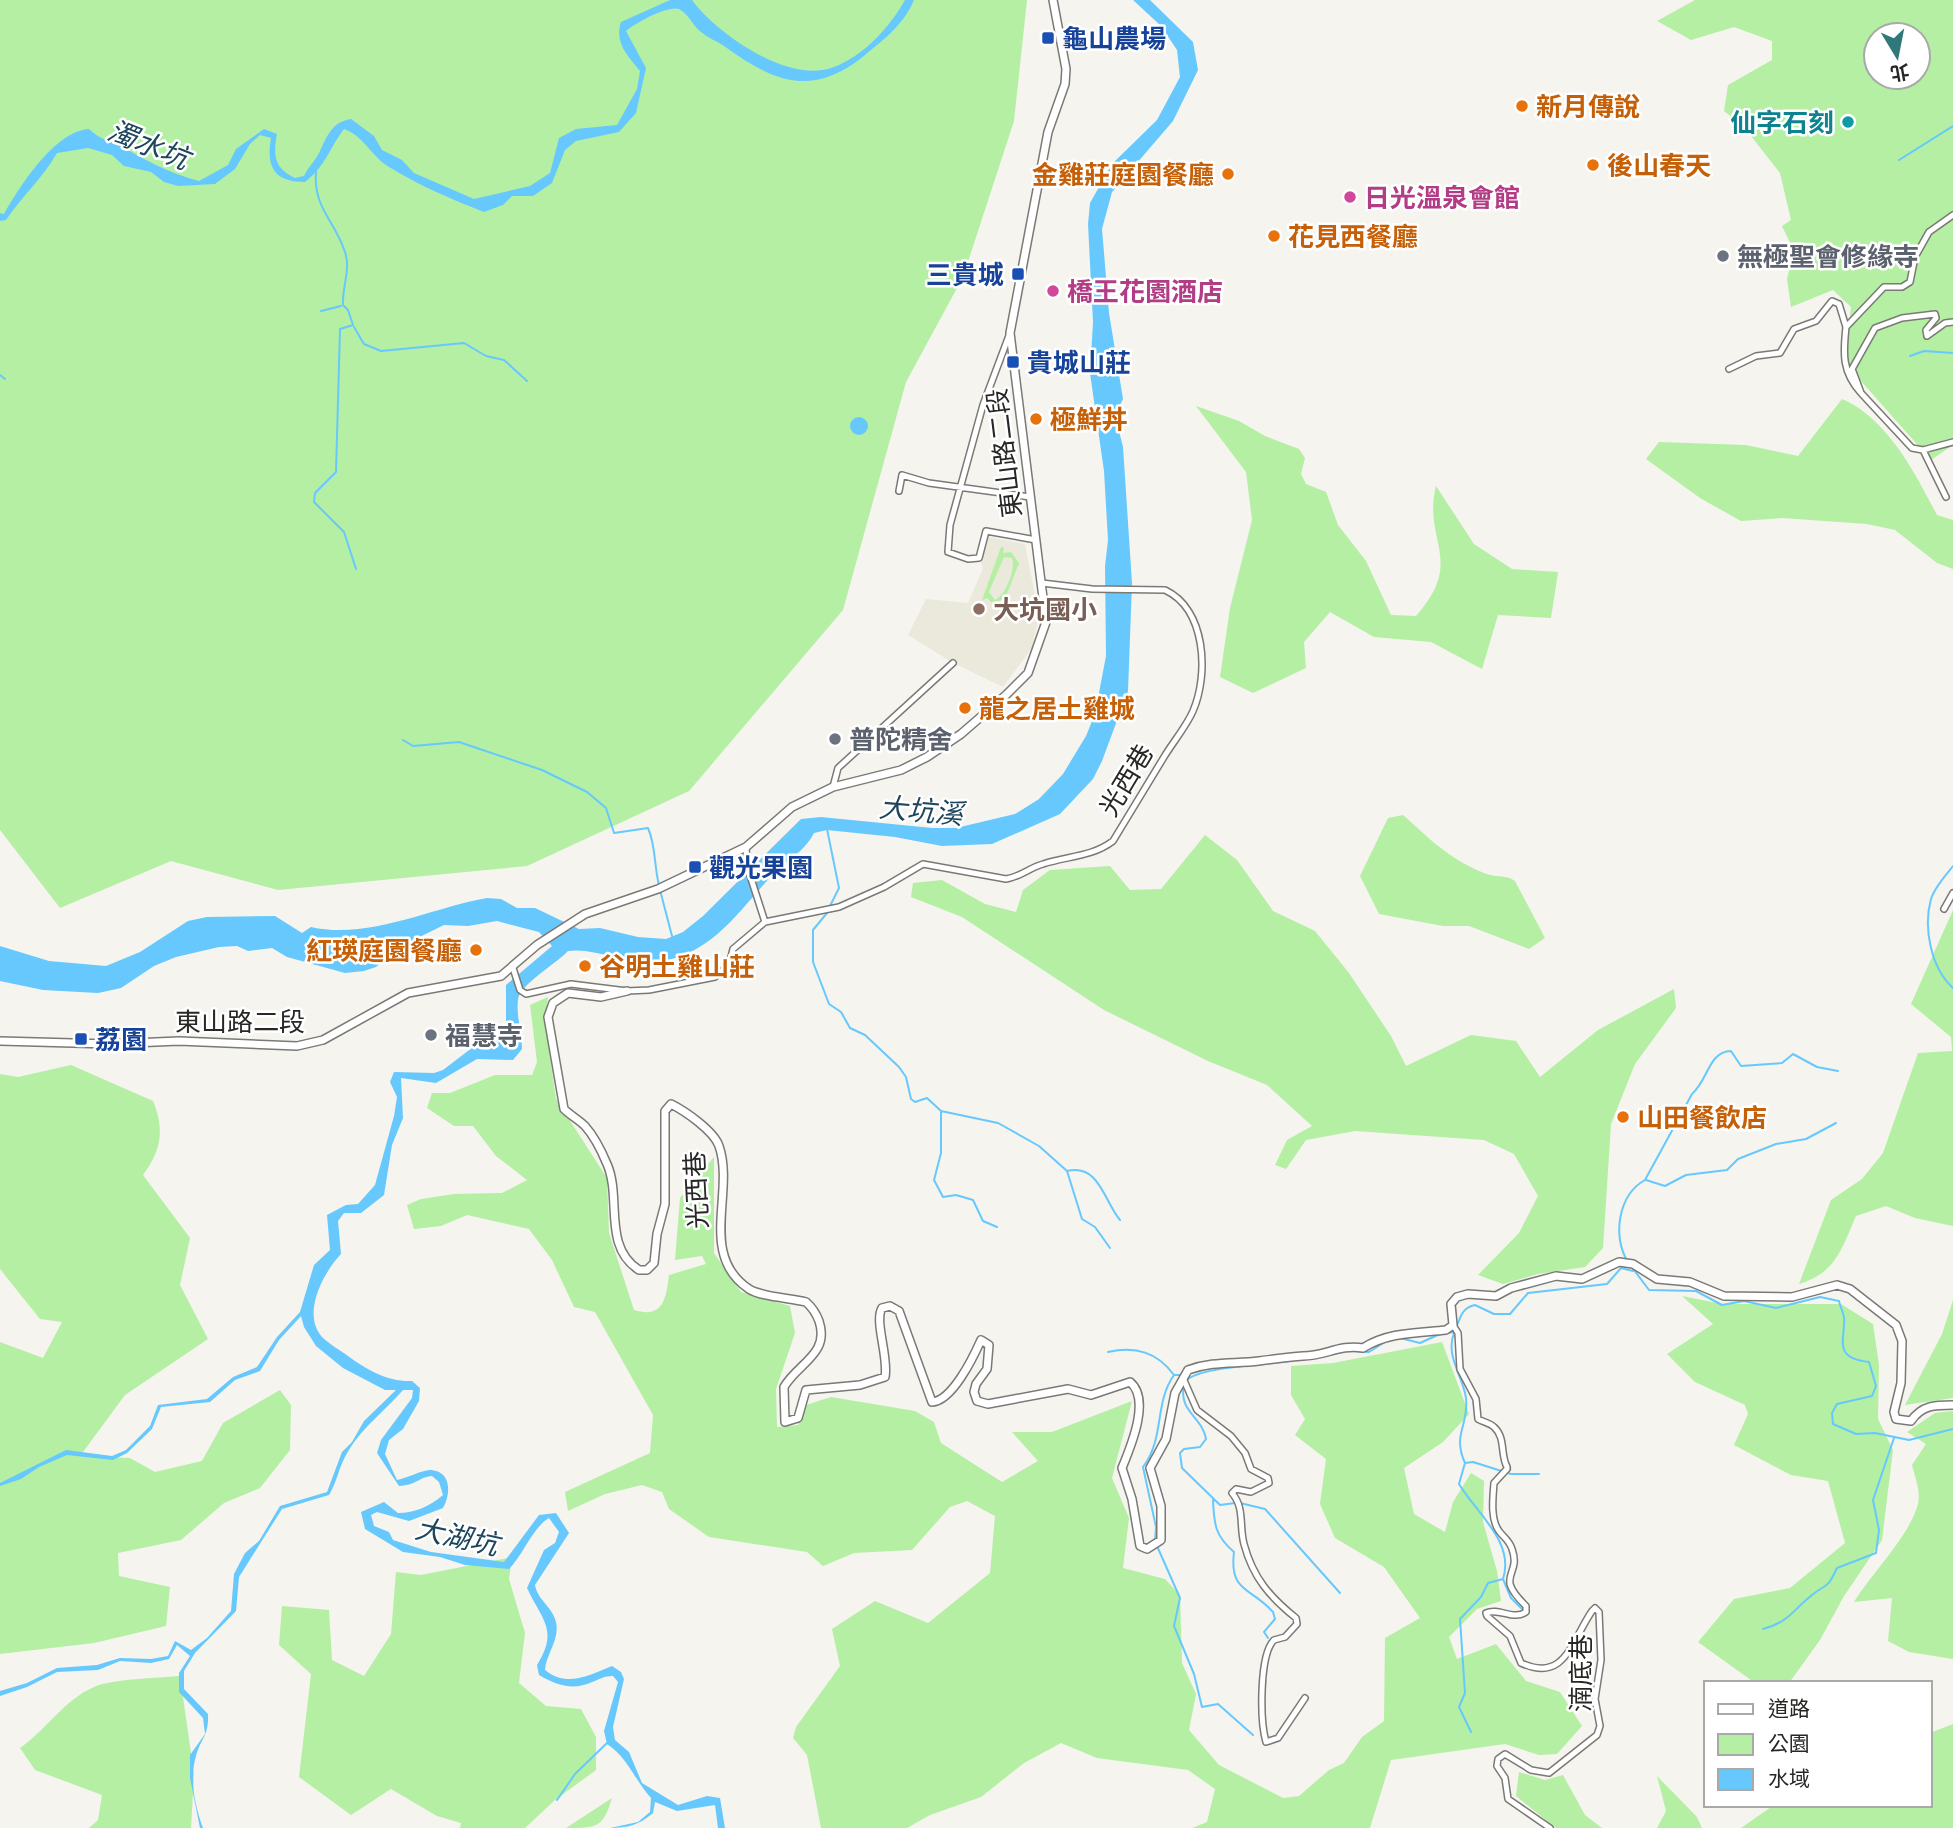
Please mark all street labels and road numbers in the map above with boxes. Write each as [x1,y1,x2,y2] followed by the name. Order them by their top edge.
[980,386,1028,520] street label: 東山路二段
[1092,738,1160,822] street label: 光西巷
[175,1005,305,1038] street label: 東山路二段
[677,1150,715,1230] street label: 光西巷
[1564,1634,1597,1712] street label: 湳底巷

